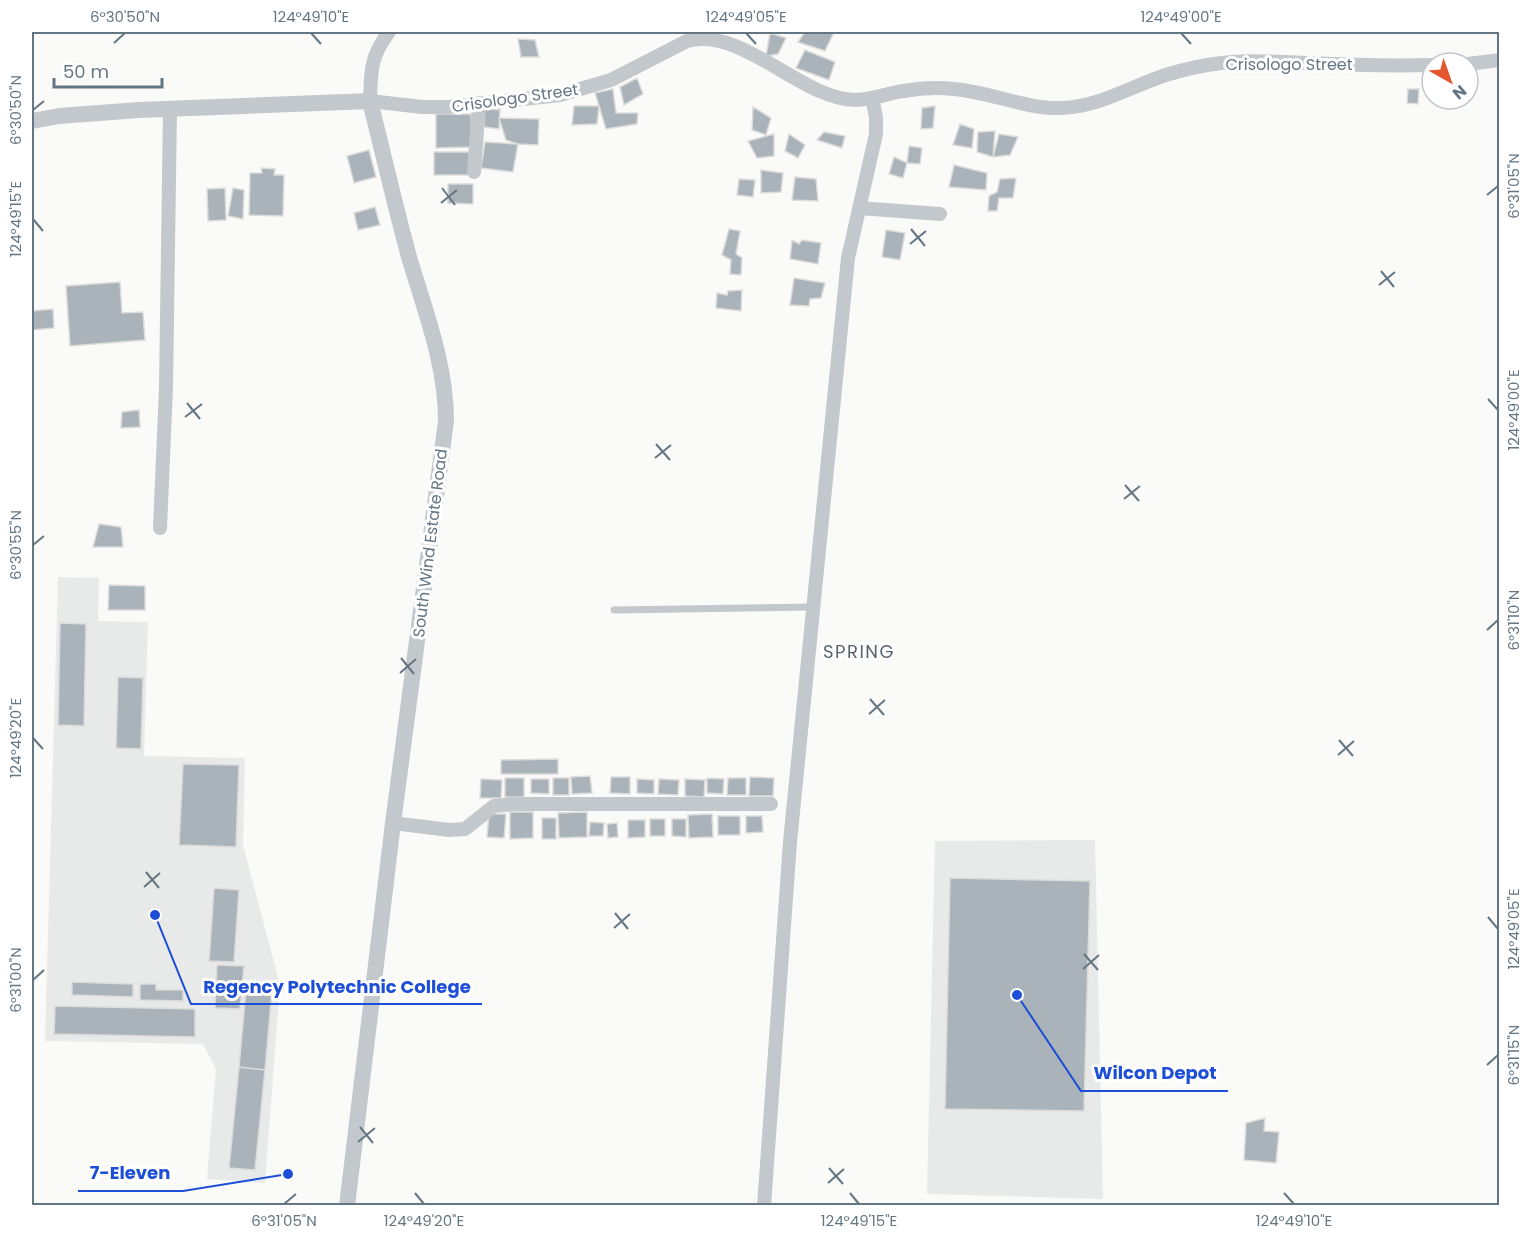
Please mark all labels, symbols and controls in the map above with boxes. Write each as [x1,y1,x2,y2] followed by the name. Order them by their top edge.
[90,6,160,27] text: 6°30'50"N
[273,6,349,27] text: 124°49'10"E
[705,6,787,27] text: 124°49'05"E
[1140,6,1222,27] text: 124°49'00"E
[54,51,162,89] scale bar
[1420,51,1480,111] north arrow
[1225,53,1353,76] street label: Crisologo Street
[63,59,109,84] text: 50 m
[5,75,26,145] text: 6°30'50"N
[450,78,580,118] street label: Crisologo Street
[1447,79,1471,105] text: N
[1503,153,1524,219] text: 6°31'05"N
[5,181,26,257] text: 124°49'15"E
[1503,369,1524,451] text: 124°49'00"E
[407,447,453,639] street label: South Wind Estate Road
[5,510,26,580] text: 6°30'55"N
[1503,590,1524,650] text: 6°31'10"N
[823,639,895,664] district label: SPRING
[5,698,26,778] text: 124°49'20"E
[1503,888,1524,970] text: 124°49'05"E
[5,947,26,1013] text: 6°31'00"N
[191,968,482,1004] callout: Regency Polytechnic College
[203,974,471,999] text: Regency Polytechnic College
[1503,1025,1524,1085] text: 6°31'15"N
[1081,1055,1228,1091] callout: Wilcon Depot
[1093,1060,1217,1085] text: Wilcon Depot
[78,1155,183,1191] callout: 7-Eleven
[90,1160,170,1185] text: 7-Eleven
[251,1210,317,1231] text: 6°31'05"N
[384,1210,464,1231] text: 124°49'20"E
[821,1210,897,1231] text: 124°49'15"E
[1256,1210,1332,1231] text: 124°49'10"E

